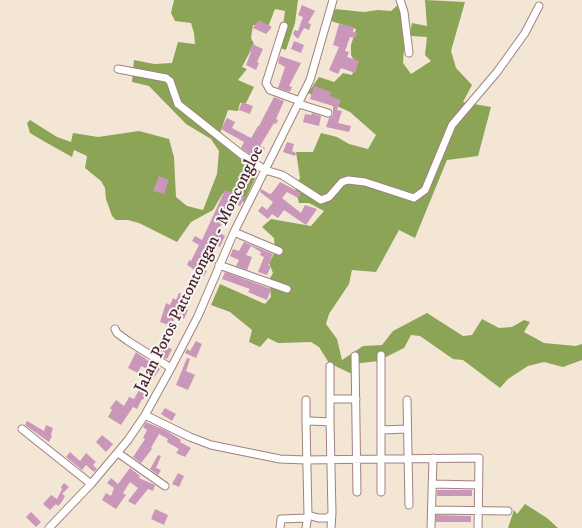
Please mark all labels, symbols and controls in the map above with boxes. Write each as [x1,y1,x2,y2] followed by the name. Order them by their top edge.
[131,143,269,397] street label: Jalan Poros Pattontongan - Moncongloe

